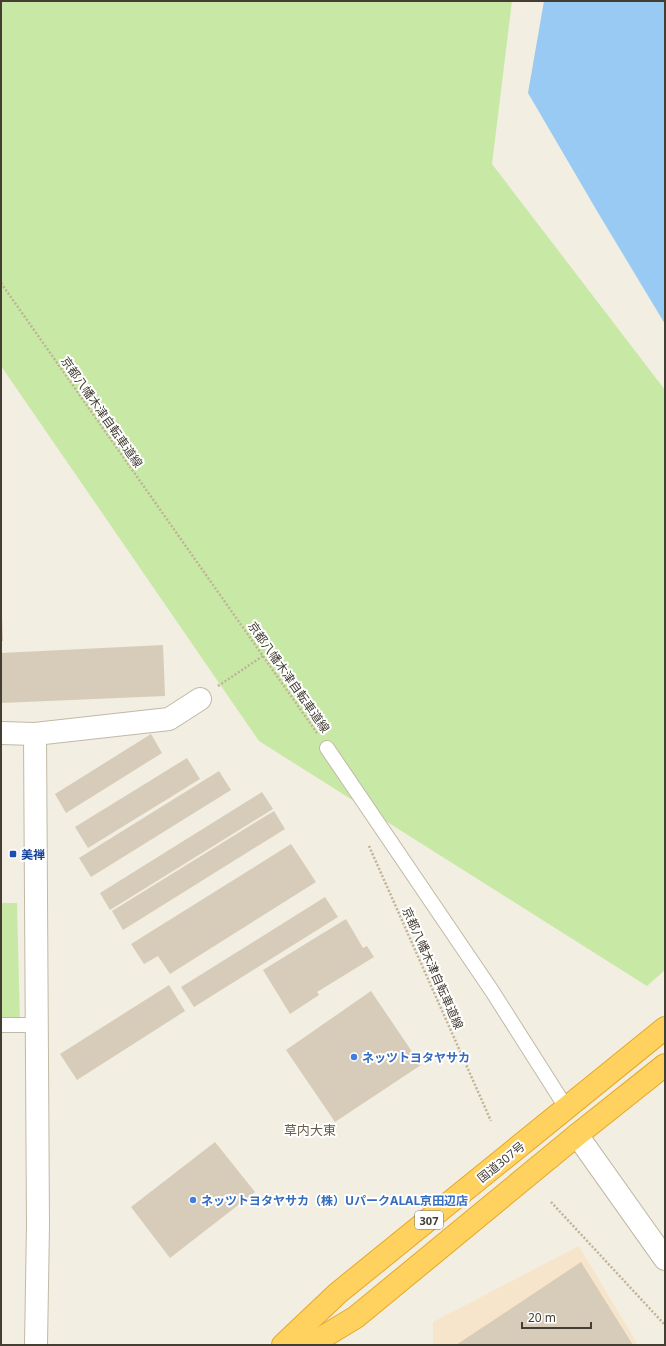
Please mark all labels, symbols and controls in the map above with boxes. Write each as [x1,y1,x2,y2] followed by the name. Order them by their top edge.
[57,353,147,471] street label: 京都八幡木津自転車道線
[244,618,334,736] street label: 京都八幡木津自転車道線
[21,846,45,863] place label: 美禅
[8,849,18,859] marker: 美禅
[398,904,468,1032] street label: 京都八幡木津自転車道線
[362,1049,470,1066] place label: ネッツトヨタヤサカ
[349,1052,359,1062] marker: ネッツトヨタヤサカ
[284,1121,336,1139] district label: 草内大東
[474,1138,528,1186] street label: 国道307号
[201,1192,468,1209] place label: ネッツトヨタヤサカ（株）UパークALAL京田辺店
[188,1195,198,1205] marker: ネッツトヨタヤサカ（株）UパークALAL京田辺店
[415,1211,443,1229] road number: 307
[522,1304,591,1330] scale bar
[528,1309,556,1326] text: 20 m

